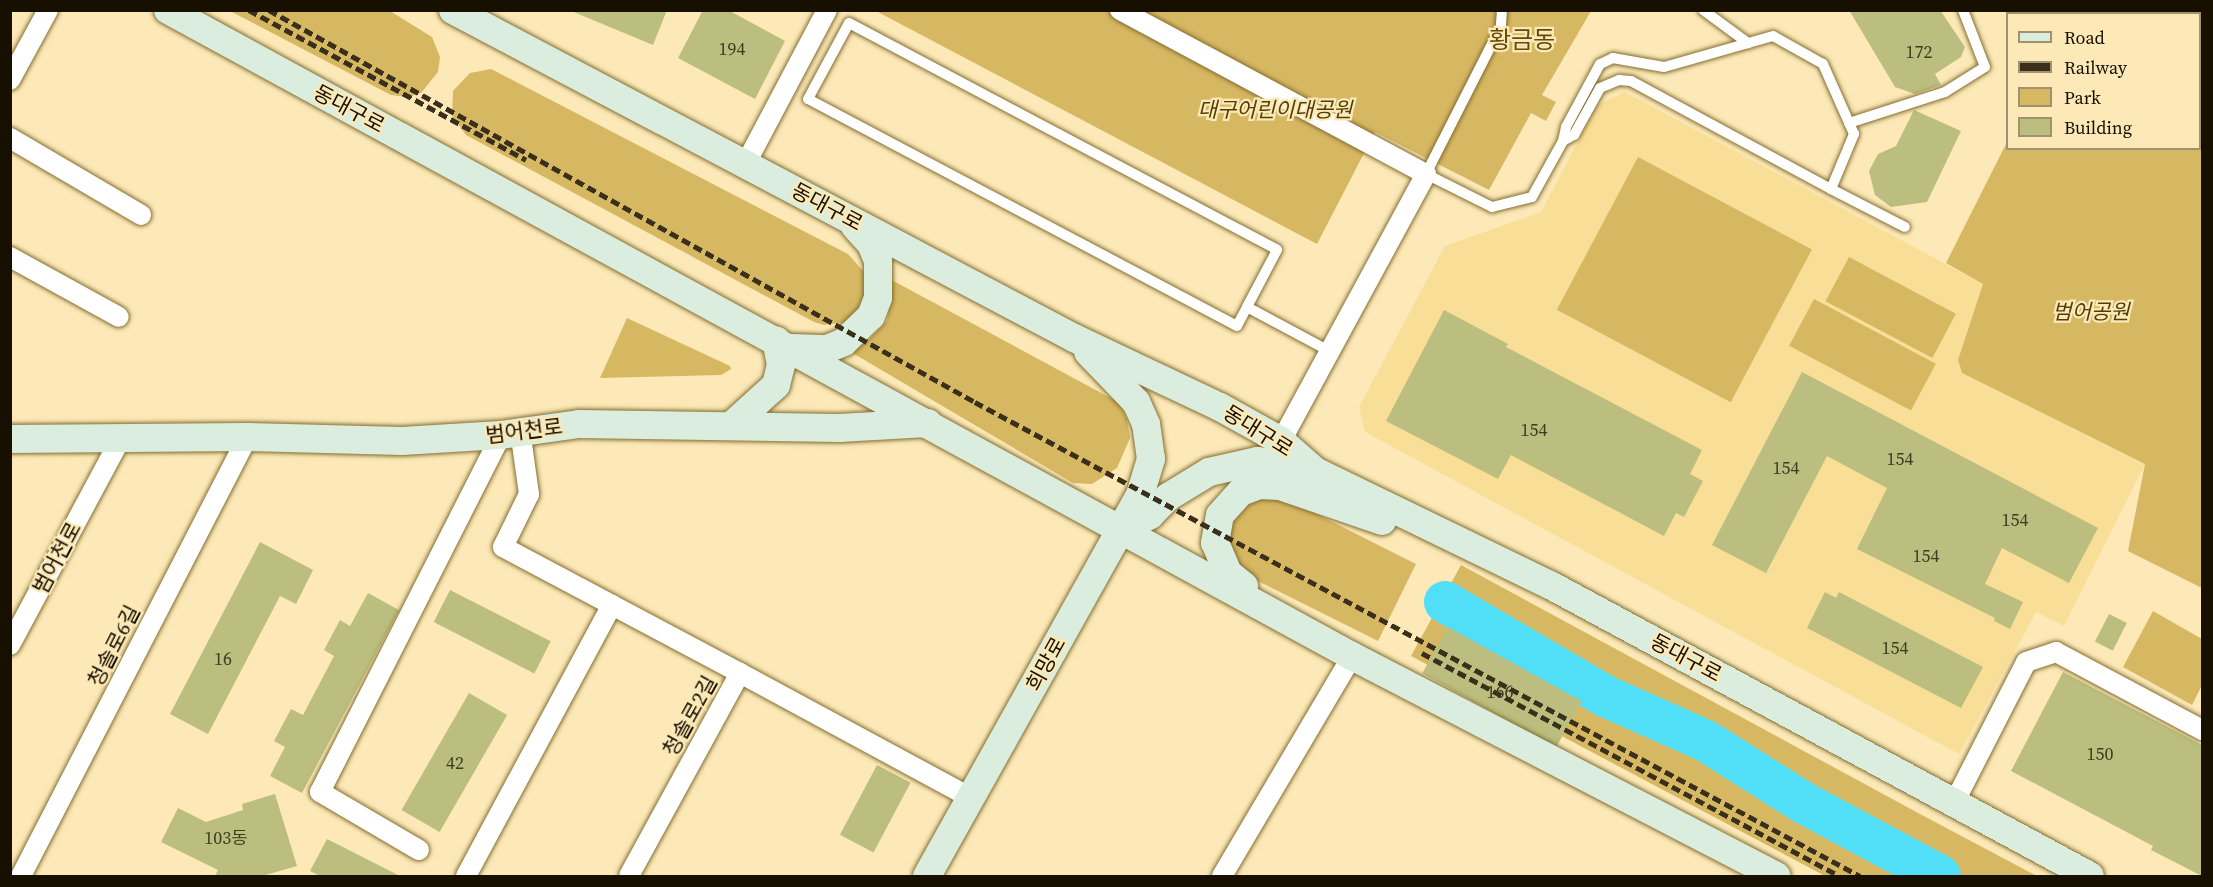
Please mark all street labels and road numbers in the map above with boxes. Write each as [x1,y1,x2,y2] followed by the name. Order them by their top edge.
[309,80,389,138] street label: 동대구로
[787,178,867,236] street label: 동대구로
[1219,400,1297,462] street label: 동대구로
[484,414,564,448] street label: 범어천로
[28,518,86,598] street label: 범어천로
[83,601,145,691] street label: 청솔로6길
[1646,629,1726,687] street label: 동대구로
[1021,633,1071,695] street label: 희망로
[658,672,722,760] street label: 청솔로2길

